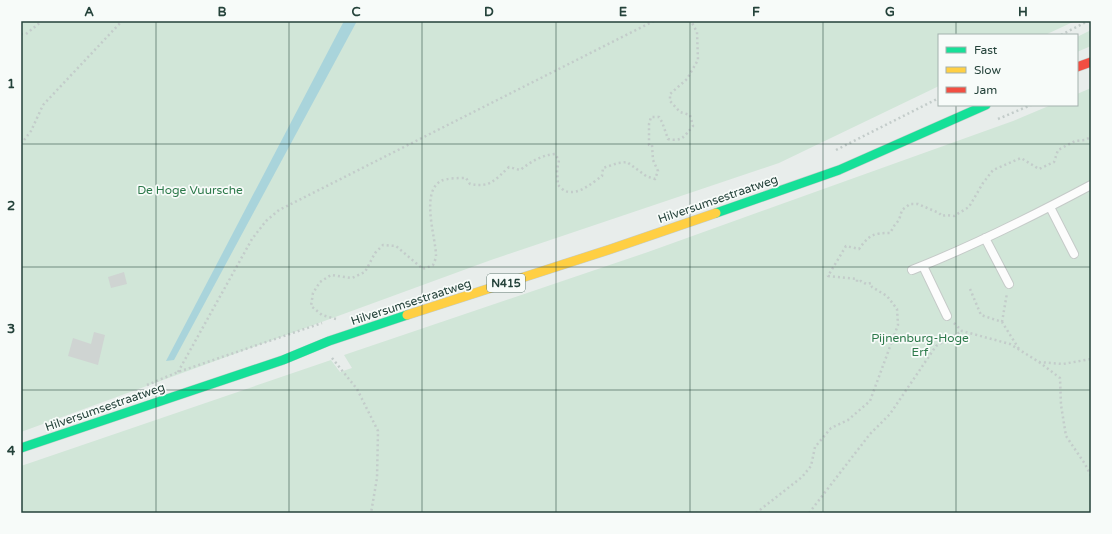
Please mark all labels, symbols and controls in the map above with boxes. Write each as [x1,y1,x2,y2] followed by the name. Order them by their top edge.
[84,4,94,20] text: A
[217,4,227,20] text: B
[351,4,361,20] text: C
[484,4,494,20] text: D
[619,4,627,20] text: E
[752,4,760,20] text: F
[885,4,895,20] text: G
[1018,4,1028,20] text: H
[938,34,1078,106] legend
[974,43,998,57] text: Fast
[974,63,1001,77] text: Slow
[7,76,15,92] text: 1
[974,83,997,97] text: Jam
[656,172,780,226] street label: Hilversumsestraatweg
[137,183,243,197] park label: De Hoge Vuursche
[7,198,15,214] text: 2
[487,274,525,292] road number: N415
[349,276,473,328] street label: Hilversumsestraatweg
[7,321,15,337] text: 3
[871,331,969,359] park label: Pijnenburg-Hoge Erf
[43,380,167,434] street label: Hilversumsestraatweg
[7,443,16,459] text: 4

